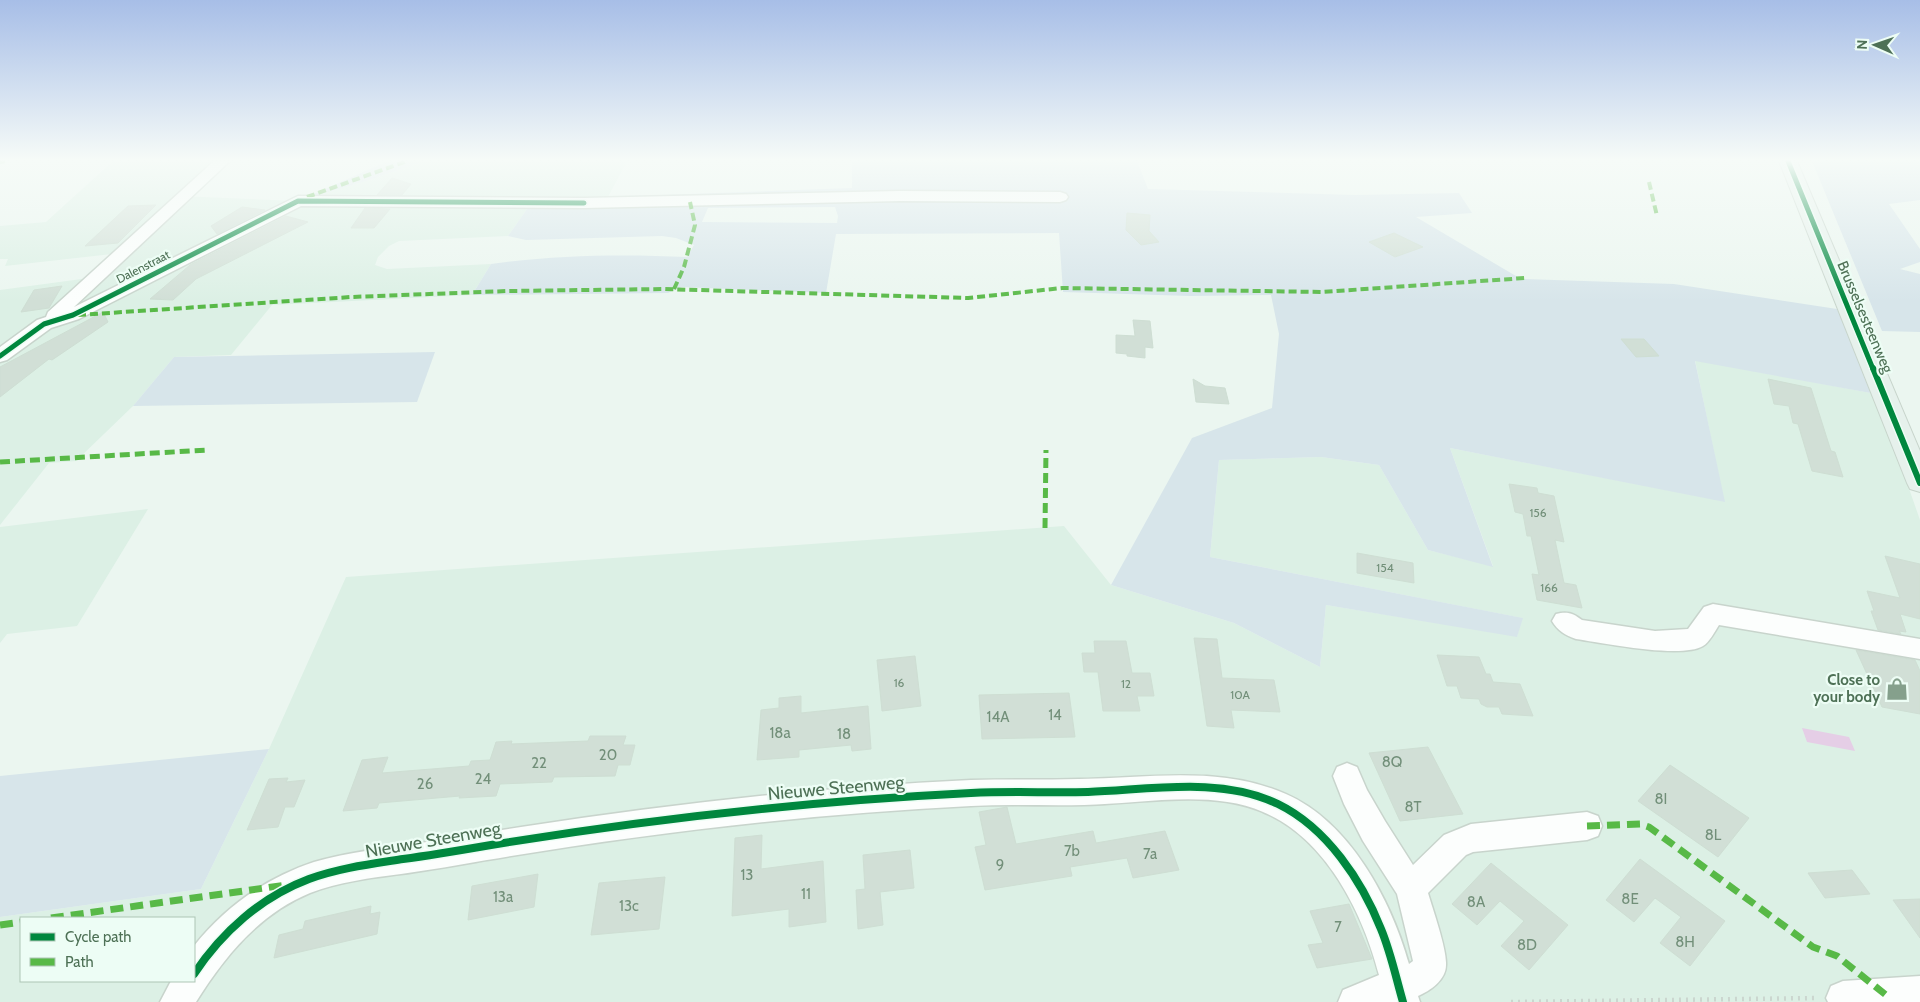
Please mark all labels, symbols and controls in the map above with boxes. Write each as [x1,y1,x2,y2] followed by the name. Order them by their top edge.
[1850,20,1900,70] north arrow
[1853,39,1871,50] text: N
[113,247,172,286] street label: Dalenstraat
[1833,258,1897,376] street label: Brusselsesteenweg
[1529,505,1547,520] house number: 156
[1376,560,1394,575] house number: 154
[1540,580,1558,595] house number: 166
[1813,671,1881,706] place label: Close to your body
[894,675,905,690] house number: 16
[1121,676,1131,691] house number: 12
[1884,676,1910,702] shop icon: Close to your body
[1230,687,1250,702] house number: 10A
[1048,706,1062,724] house number: 14
[987,708,1010,726] house number: 14A
[769,724,791,742] house number: 18a
[837,725,851,743] house number: 18
[599,746,617,764] house number: 20
[1382,753,1402,771] house number: 8Q
[531,754,547,772] house number: 22
[475,770,492,788] house number: 24
[767,771,906,805] street label: Nieuwe Steenweg
[417,775,433,793] house number: 26
[1655,790,1667,808] house number: 8I
[1405,798,1421,816] house number: 8T
[364,817,503,863] street label: Nieuwe Steenweg
[1705,826,1722,844] house number: 8L
[1064,842,1080,860] house number: 7b
[1143,845,1158,863] house number: 7a
[996,856,1004,874] house number: 9
[740,866,754,884] house number: 13
[801,885,811,903] house number: 11
[493,888,514,906] house number: 13a
[1621,890,1639,908] house number: 8E
[1467,893,1486,911] house number: 8A
[619,897,639,915] house number: 13c
[20,917,195,982] legend
[1334,918,1342,936] house number: 7
[65,928,131,946] text: Cycle path
[1675,933,1695,951] house number: 8H
[1517,936,1537,954] house number: 8D
[65,953,94,971] text: Path

